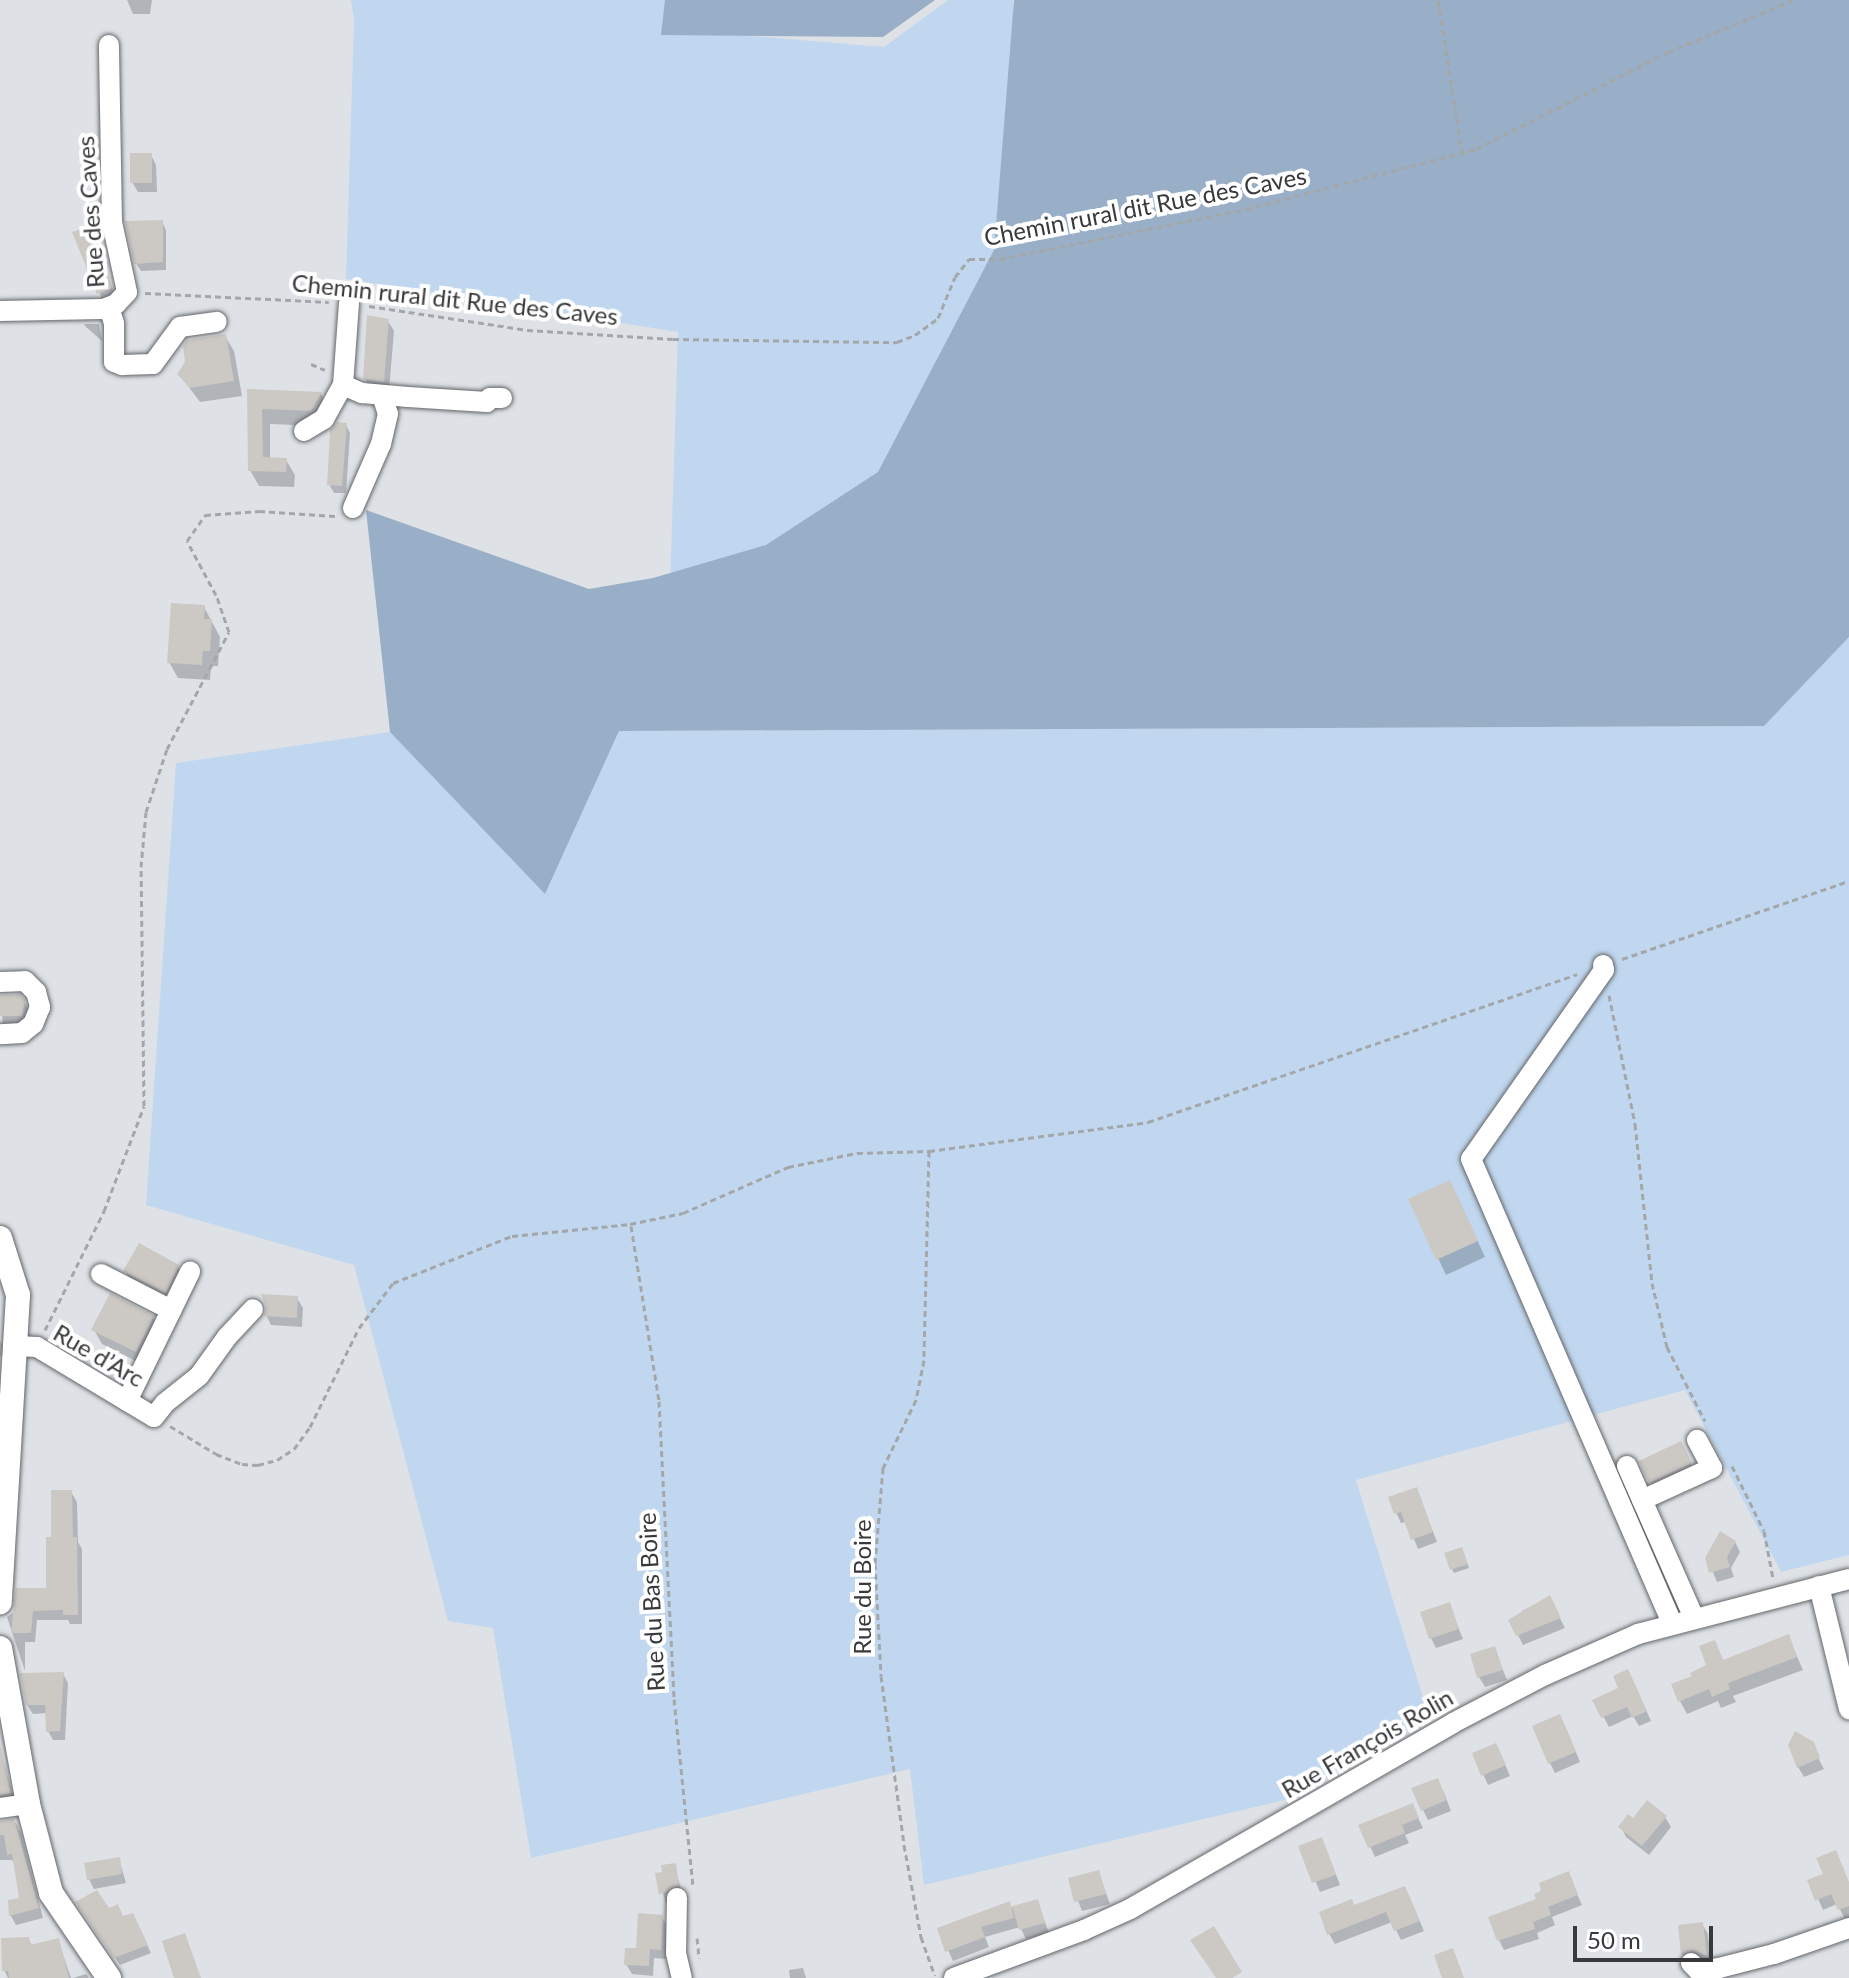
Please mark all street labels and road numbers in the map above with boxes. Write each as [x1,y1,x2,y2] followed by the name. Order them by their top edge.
[70,135,110,289] street label: Rue des Caves
[981,161,1309,251] street label: Chemin rural dit Rue des Caves
[291,268,619,330] street label: Chemin rural dit Rue des Caves
[49,1318,149,1392] street label: Rue d’Arc
[632,1512,670,1692] street label: Rue du Bas Boire
[848,1519,876,1655] street label: Rue du Boire
[1276,1682,1458,1804] street label: Rue François Rolin

